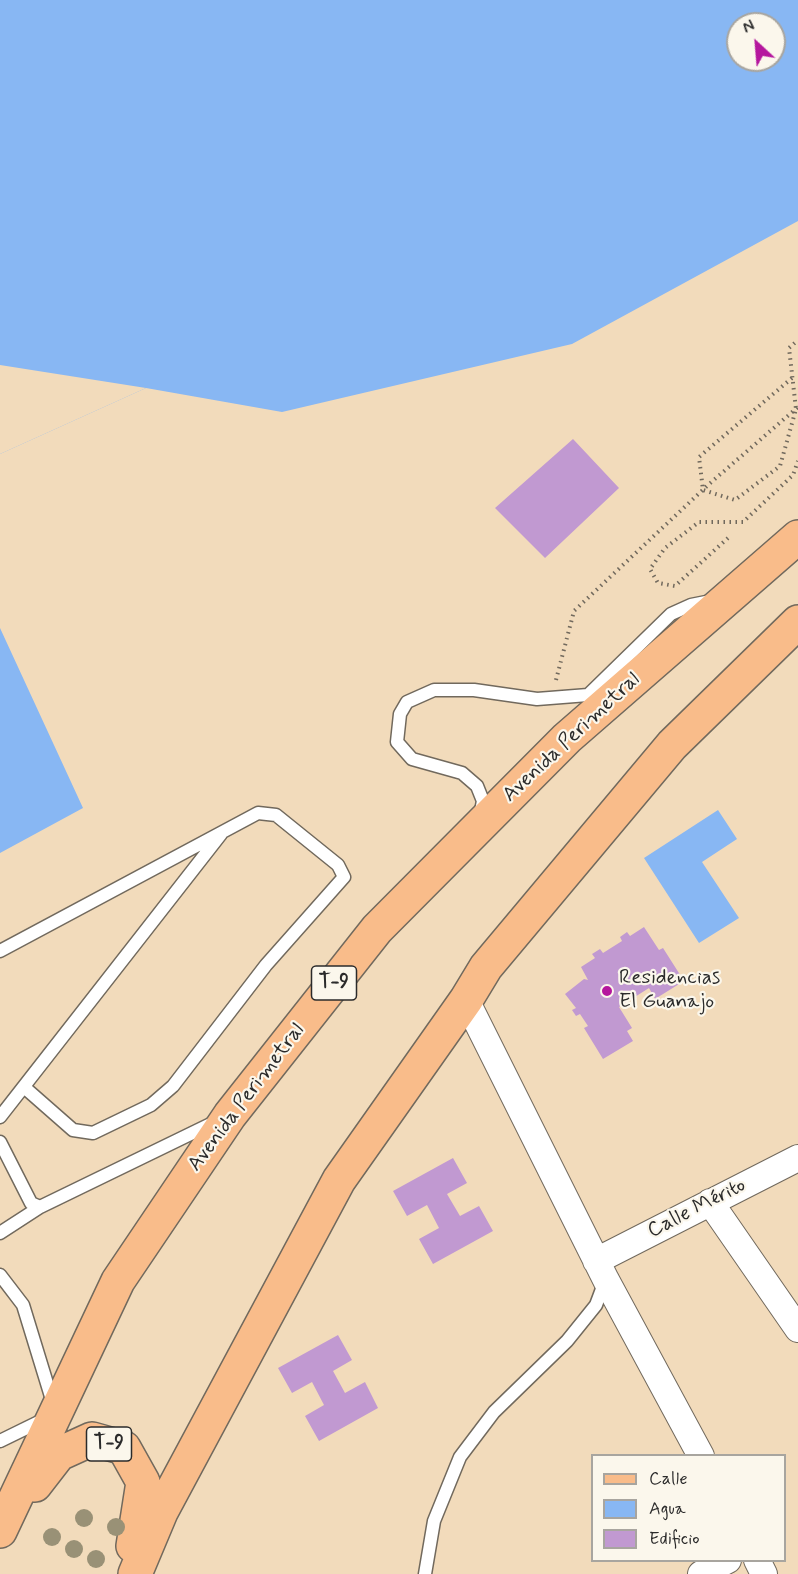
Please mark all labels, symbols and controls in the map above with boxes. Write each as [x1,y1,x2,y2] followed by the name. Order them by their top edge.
[726,12,786,72] north arrow
[739,15,758,39] text: N
[498,668,646,808] street label: Avenida Perimetral
[312,966,356,1000] road number: T-9
[619,966,720,1016] place label: Residencias El Guanajo
[600,984,614,998] marker: Residencias El Guanajo
[183,1019,311,1177] street label: Avenida Perimetral
[644,1174,750,1244] street label: Calle Mérito
[86,1427,132,1461] road number: T-9
[591,1454,786,1562] legend
[649,1467,688,1491] text: Calle
[649,1497,686,1521] text: Agua
[649,1527,700,1551] text: Edificio

